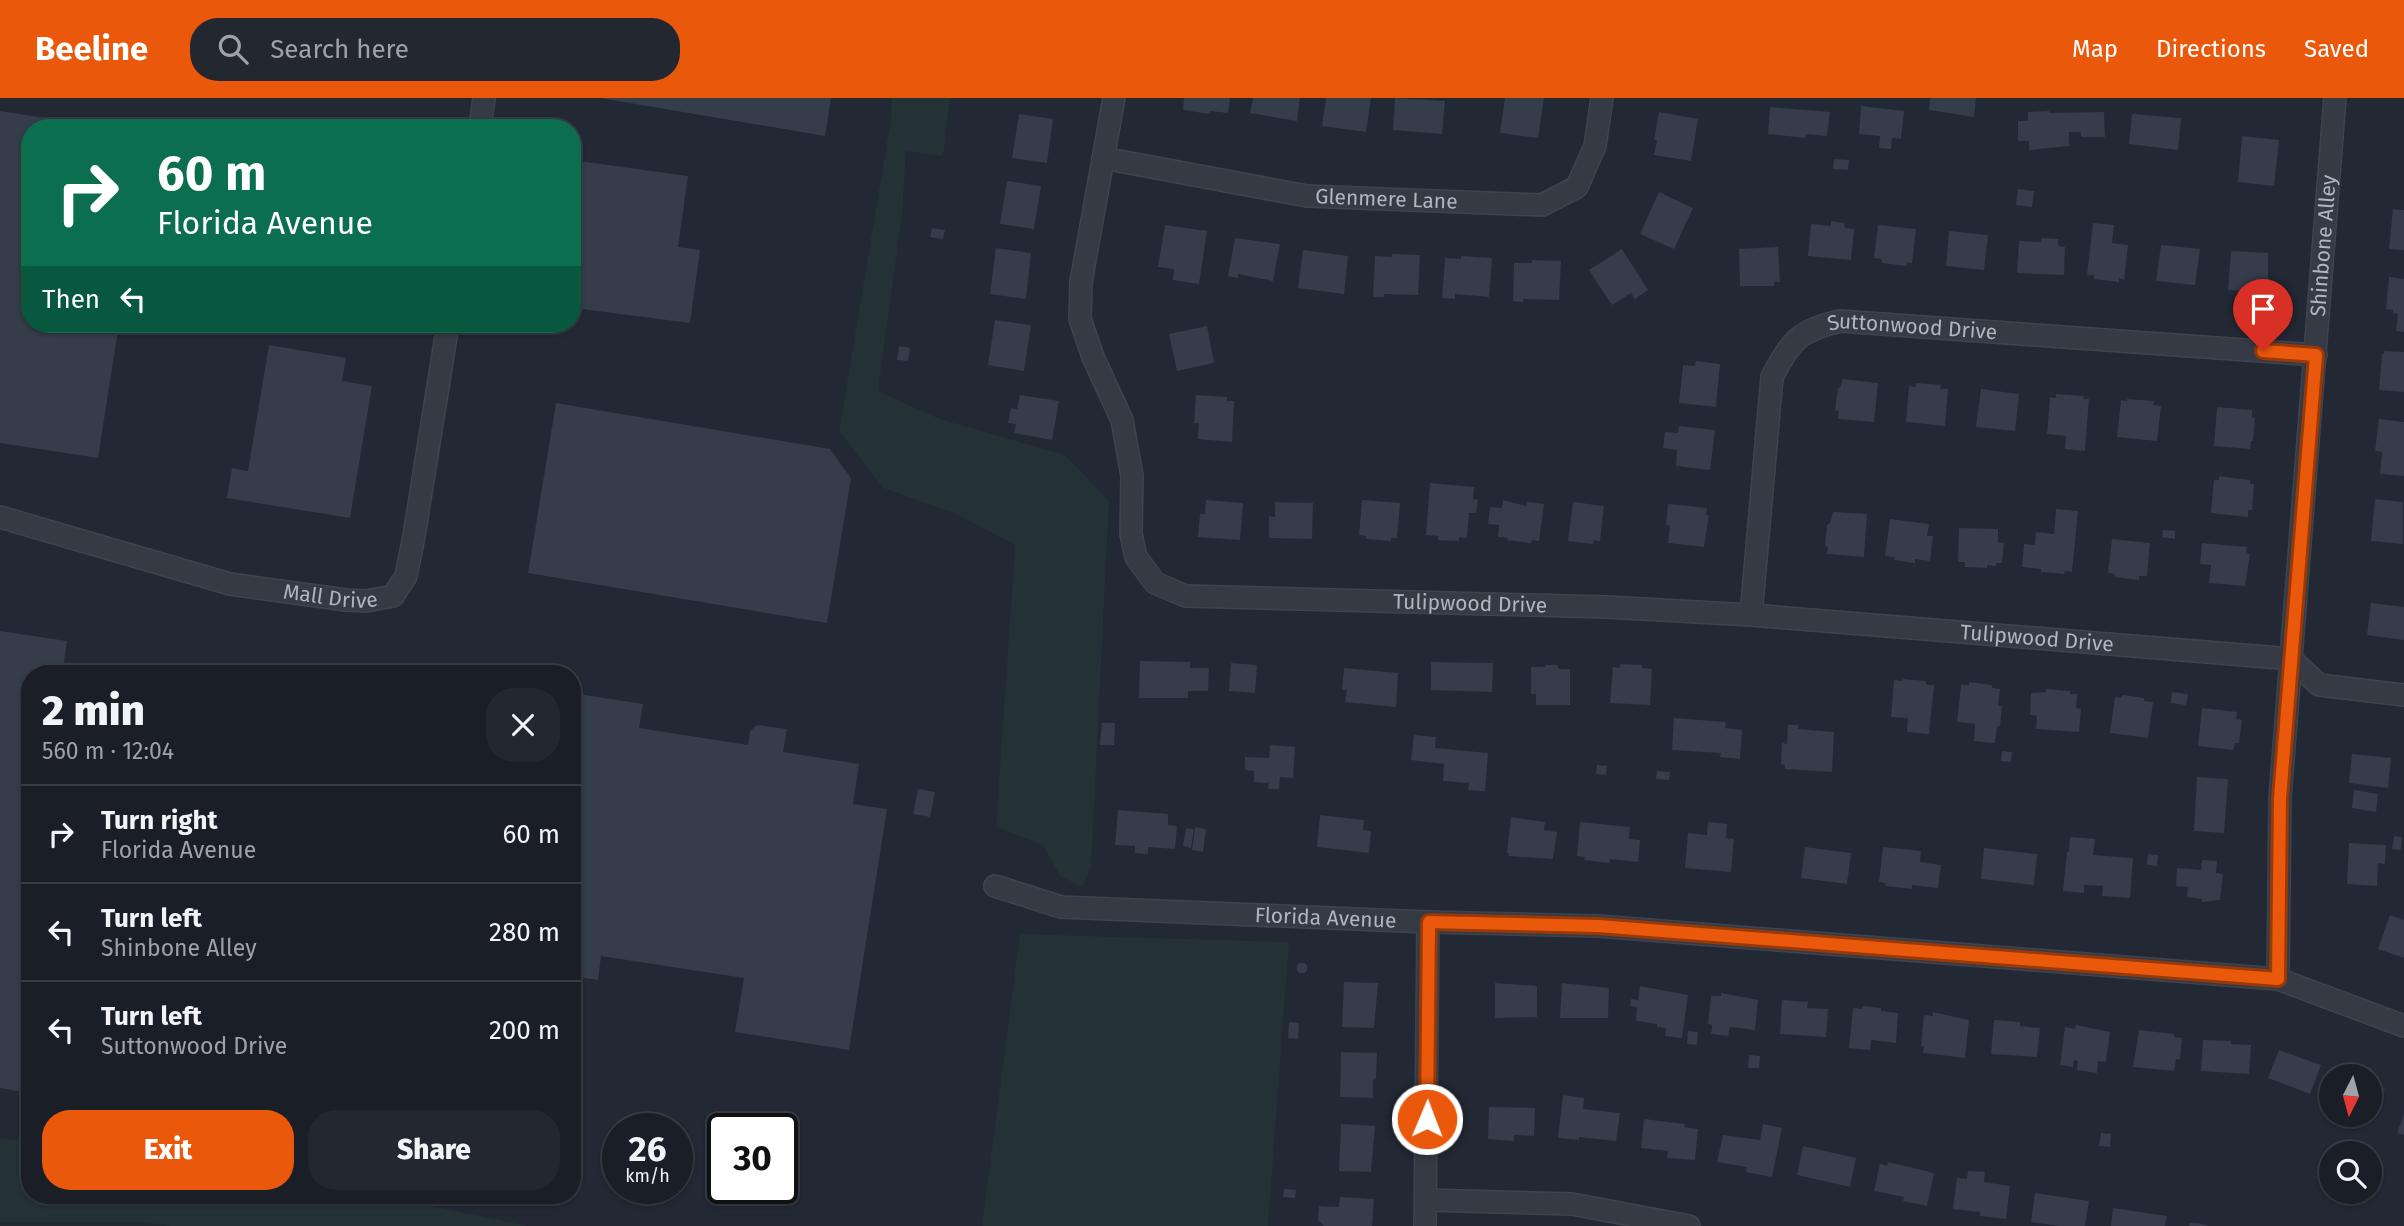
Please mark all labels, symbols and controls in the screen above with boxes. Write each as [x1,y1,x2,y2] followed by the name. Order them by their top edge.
[190,18,680,81] search box
[35,29,148,69] text: Beeline
[214,30,252,68] icon: search
[270,34,409,65] text: Search here
[2072,35,2118,63] text: Map
[2156,35,2266,63] text: Directions
[2304,35,2369,63] text: Saved
[157,144,266,203] text: 60 m
[42,147,133,238] icon: right
[2305,173,2342,318] street label: Shinbone Alley
[1315,183,1458,215] street label: Glenmere Lane
[157,204,373,242] text: Florida Avenue
[2233,279,2293,351] pin
[114,280,152,318] icon: left
[42,284,100,315] text: Then
[2244,290,2282,328] icon: arrive
[1825,308,1998,345] street label: Suttonwood Drive
[282,579,380,614] street label: Mall Drive
[1393,588,1547,618] street label: Tulipwood Drive
[1959,619,2115,657] street label: Tulipwood Drive
[42,686,145,736] text: 2 min
[486,688,560,762] button: close
[42,737,174,765] text: 560 m · 12:04
[101,805,218,836] text: Turn right
[42,815,80,853] icon: right
[502,819,560,850] text: 60 m
[101,836,256,864] text: Florida Avenue
[1254,902,1397,934] street label: Florida Avenue
[101,903,202,934] text: Turn left
[42,913,80,951] icon: left
[489,917,560,948] text: 280 m
[101,934,256,962] text: Shinbone Alley
[101,1001,202,1032] text: Turn left
[42,1011,80,1049] icon: left
[489,1015,560,1046] text: 200 m
[101,1032,287,1060] text: Suttonwood Drive
[2319,1064,2382,1127] north arrow
[2319,1064,2382,1204] map controls
[1390,1082,1464,1156] position arrow
[42,1110,294,1190] button: Exit
[308,1110,560,1190] button: Share
[707,1113,798,1204] speed limit sign: 30
[629,1128,666,1170] text: 26
[2319,1141,2382,1204] button: search
[625,1165,670,1187] text: km/h

